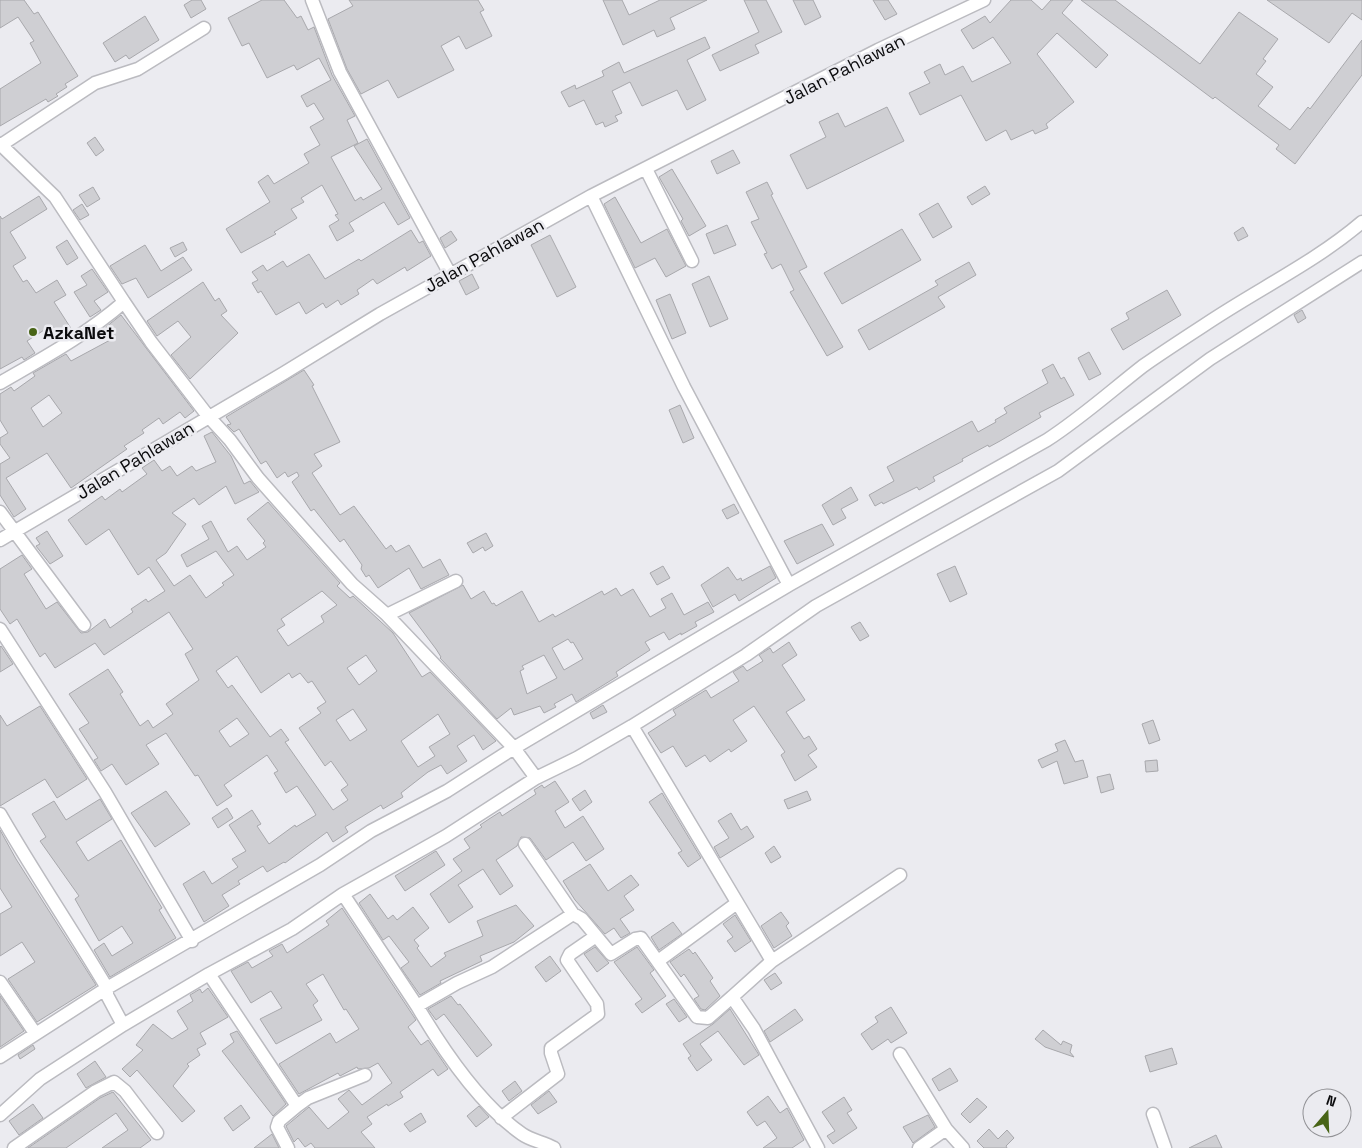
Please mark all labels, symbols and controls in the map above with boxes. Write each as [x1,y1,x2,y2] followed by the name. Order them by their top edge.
[779,29,909,109] street label: Jalan Pahlawan
[420,213,548,297] street label: Jalan Pahlawan
[43,321,114,344] place label: AzkaNet
[27,326,39,338] marker: AzkaNet
[72,416,198,504] street label: Jalan Pahlawan
[1302,1088,1352,1138] north arrow
[1324,1091,1339,1111] text: N

